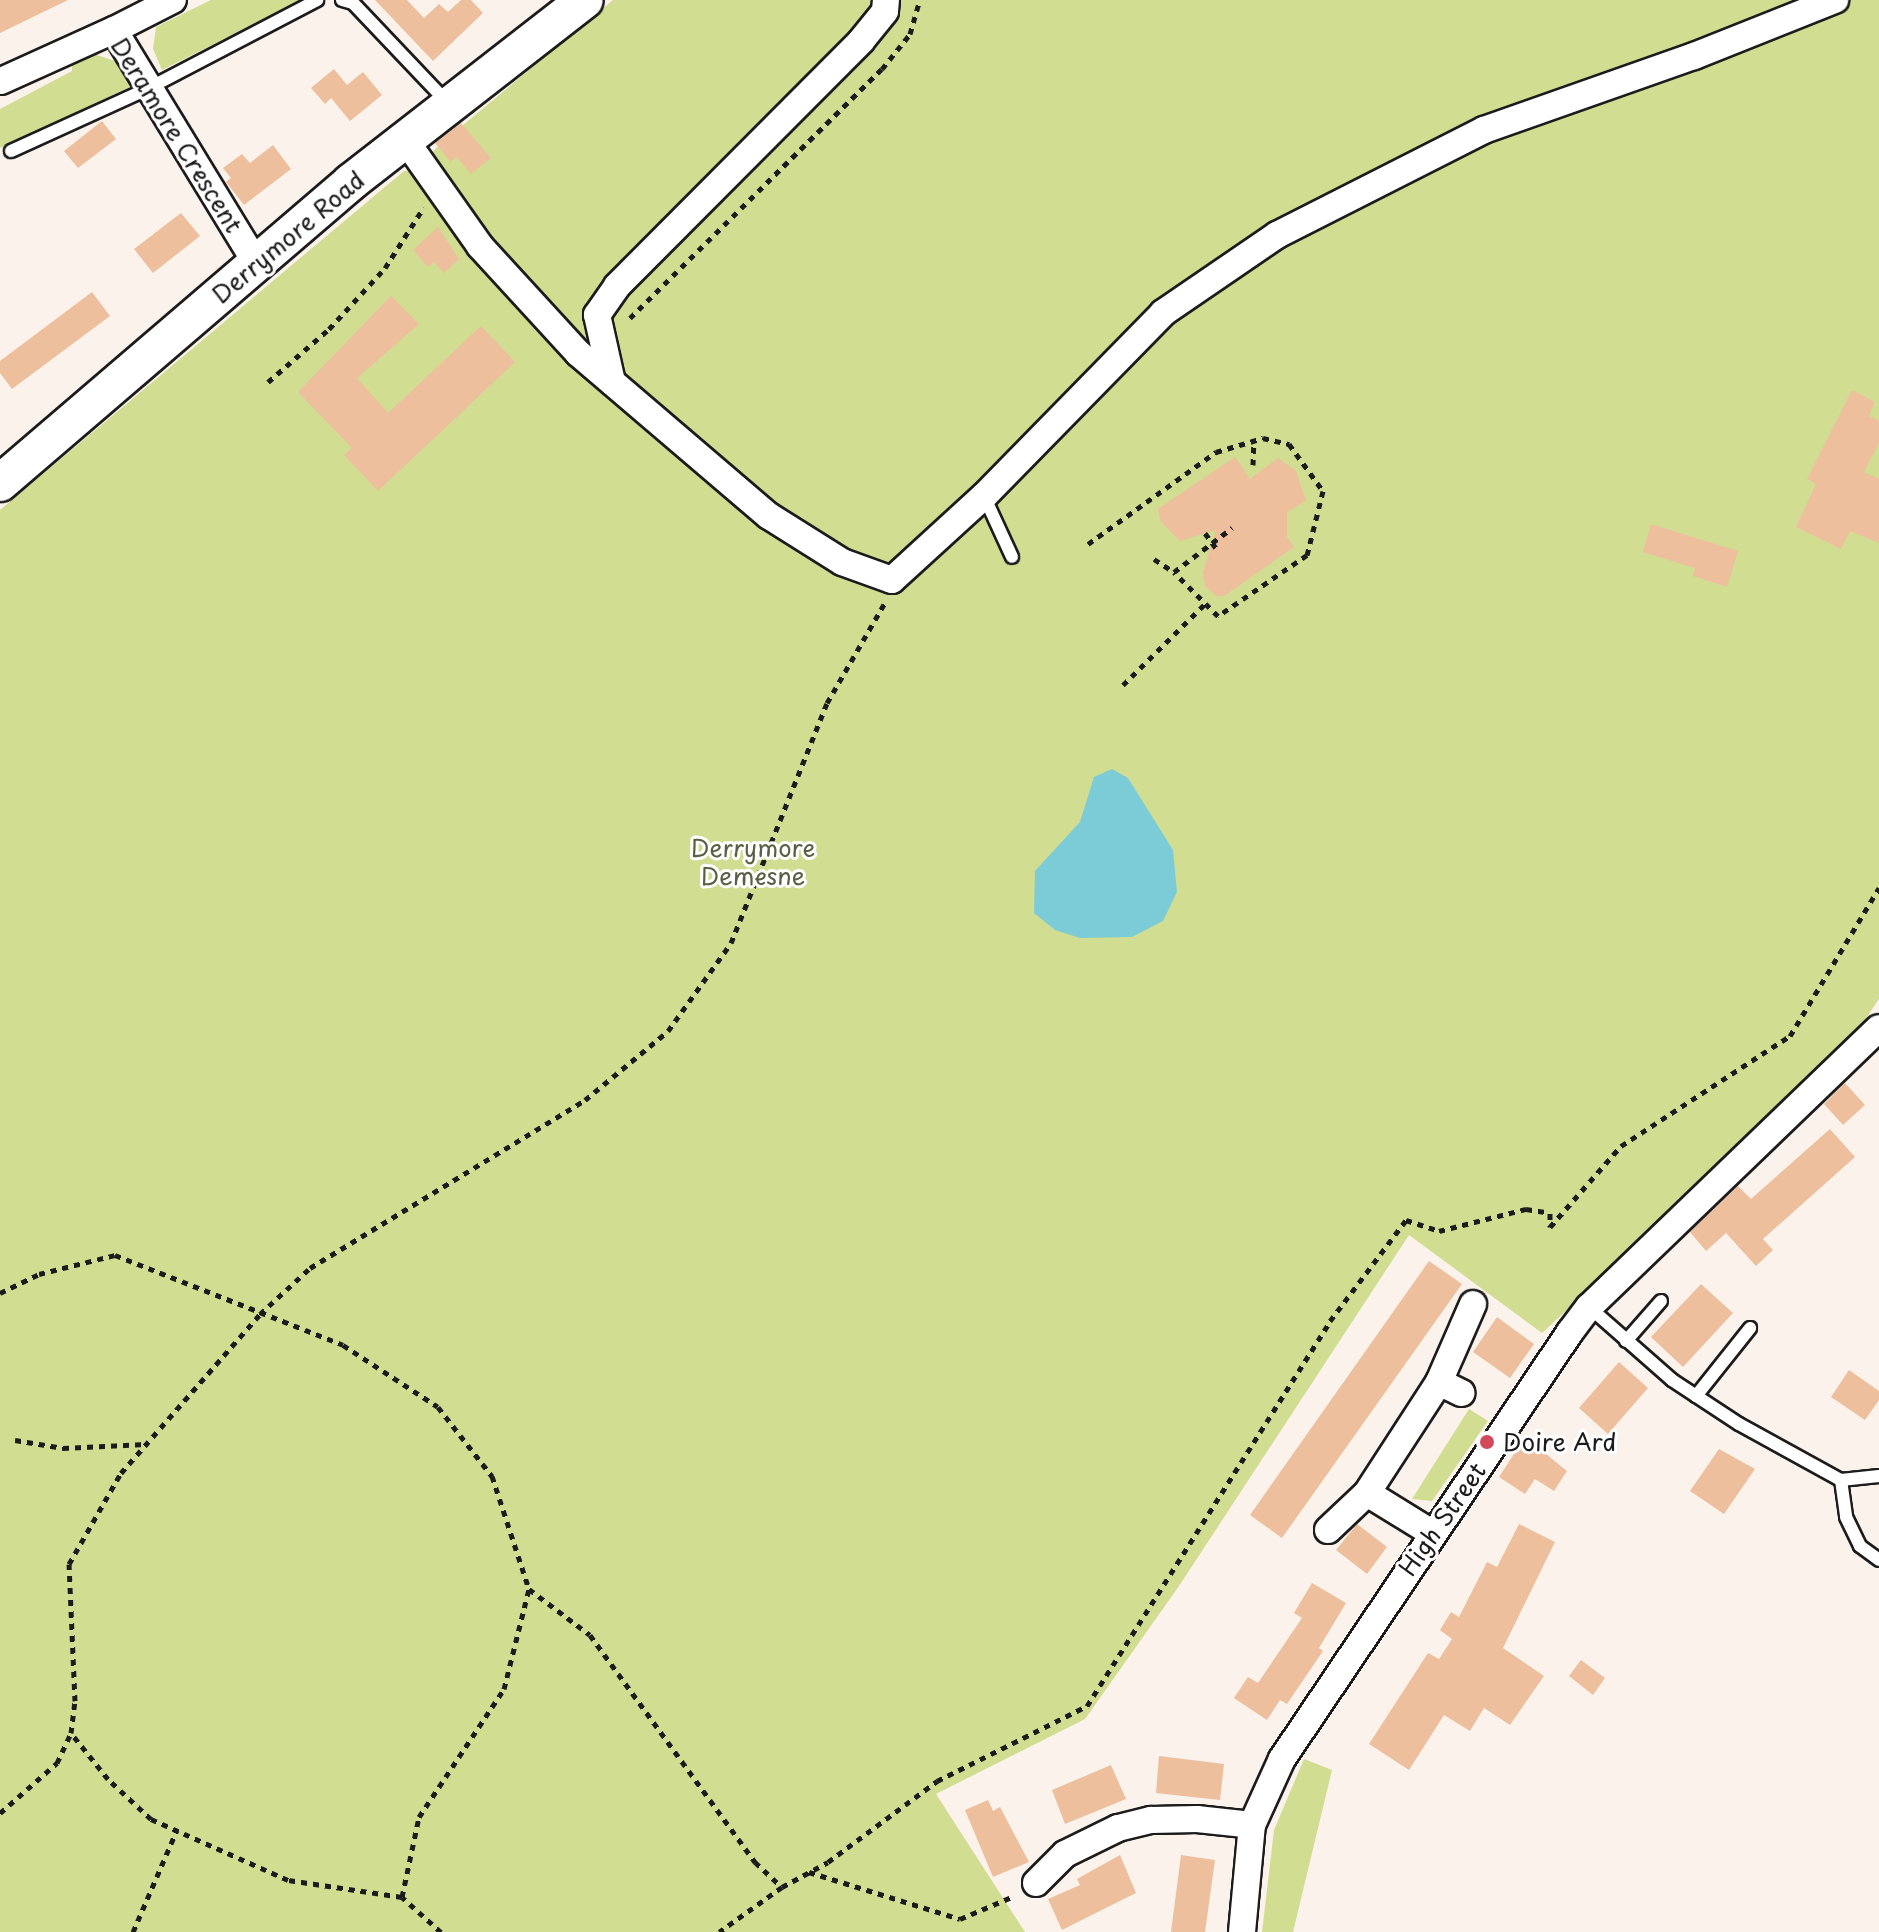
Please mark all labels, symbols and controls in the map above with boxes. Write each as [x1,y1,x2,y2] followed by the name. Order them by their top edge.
[105,32,249,238] street label: Deramore Crescent
[206,165,370,309] street label: Derrymore Road
[691,834,815,890] park label: Derrymore Demesne
[1503,1428,1616,1456] place label: Doire Ard
[1478,1433,1496,1451] marker: Doire Ard
[1392,1456,1492,1582] street label: High Street

